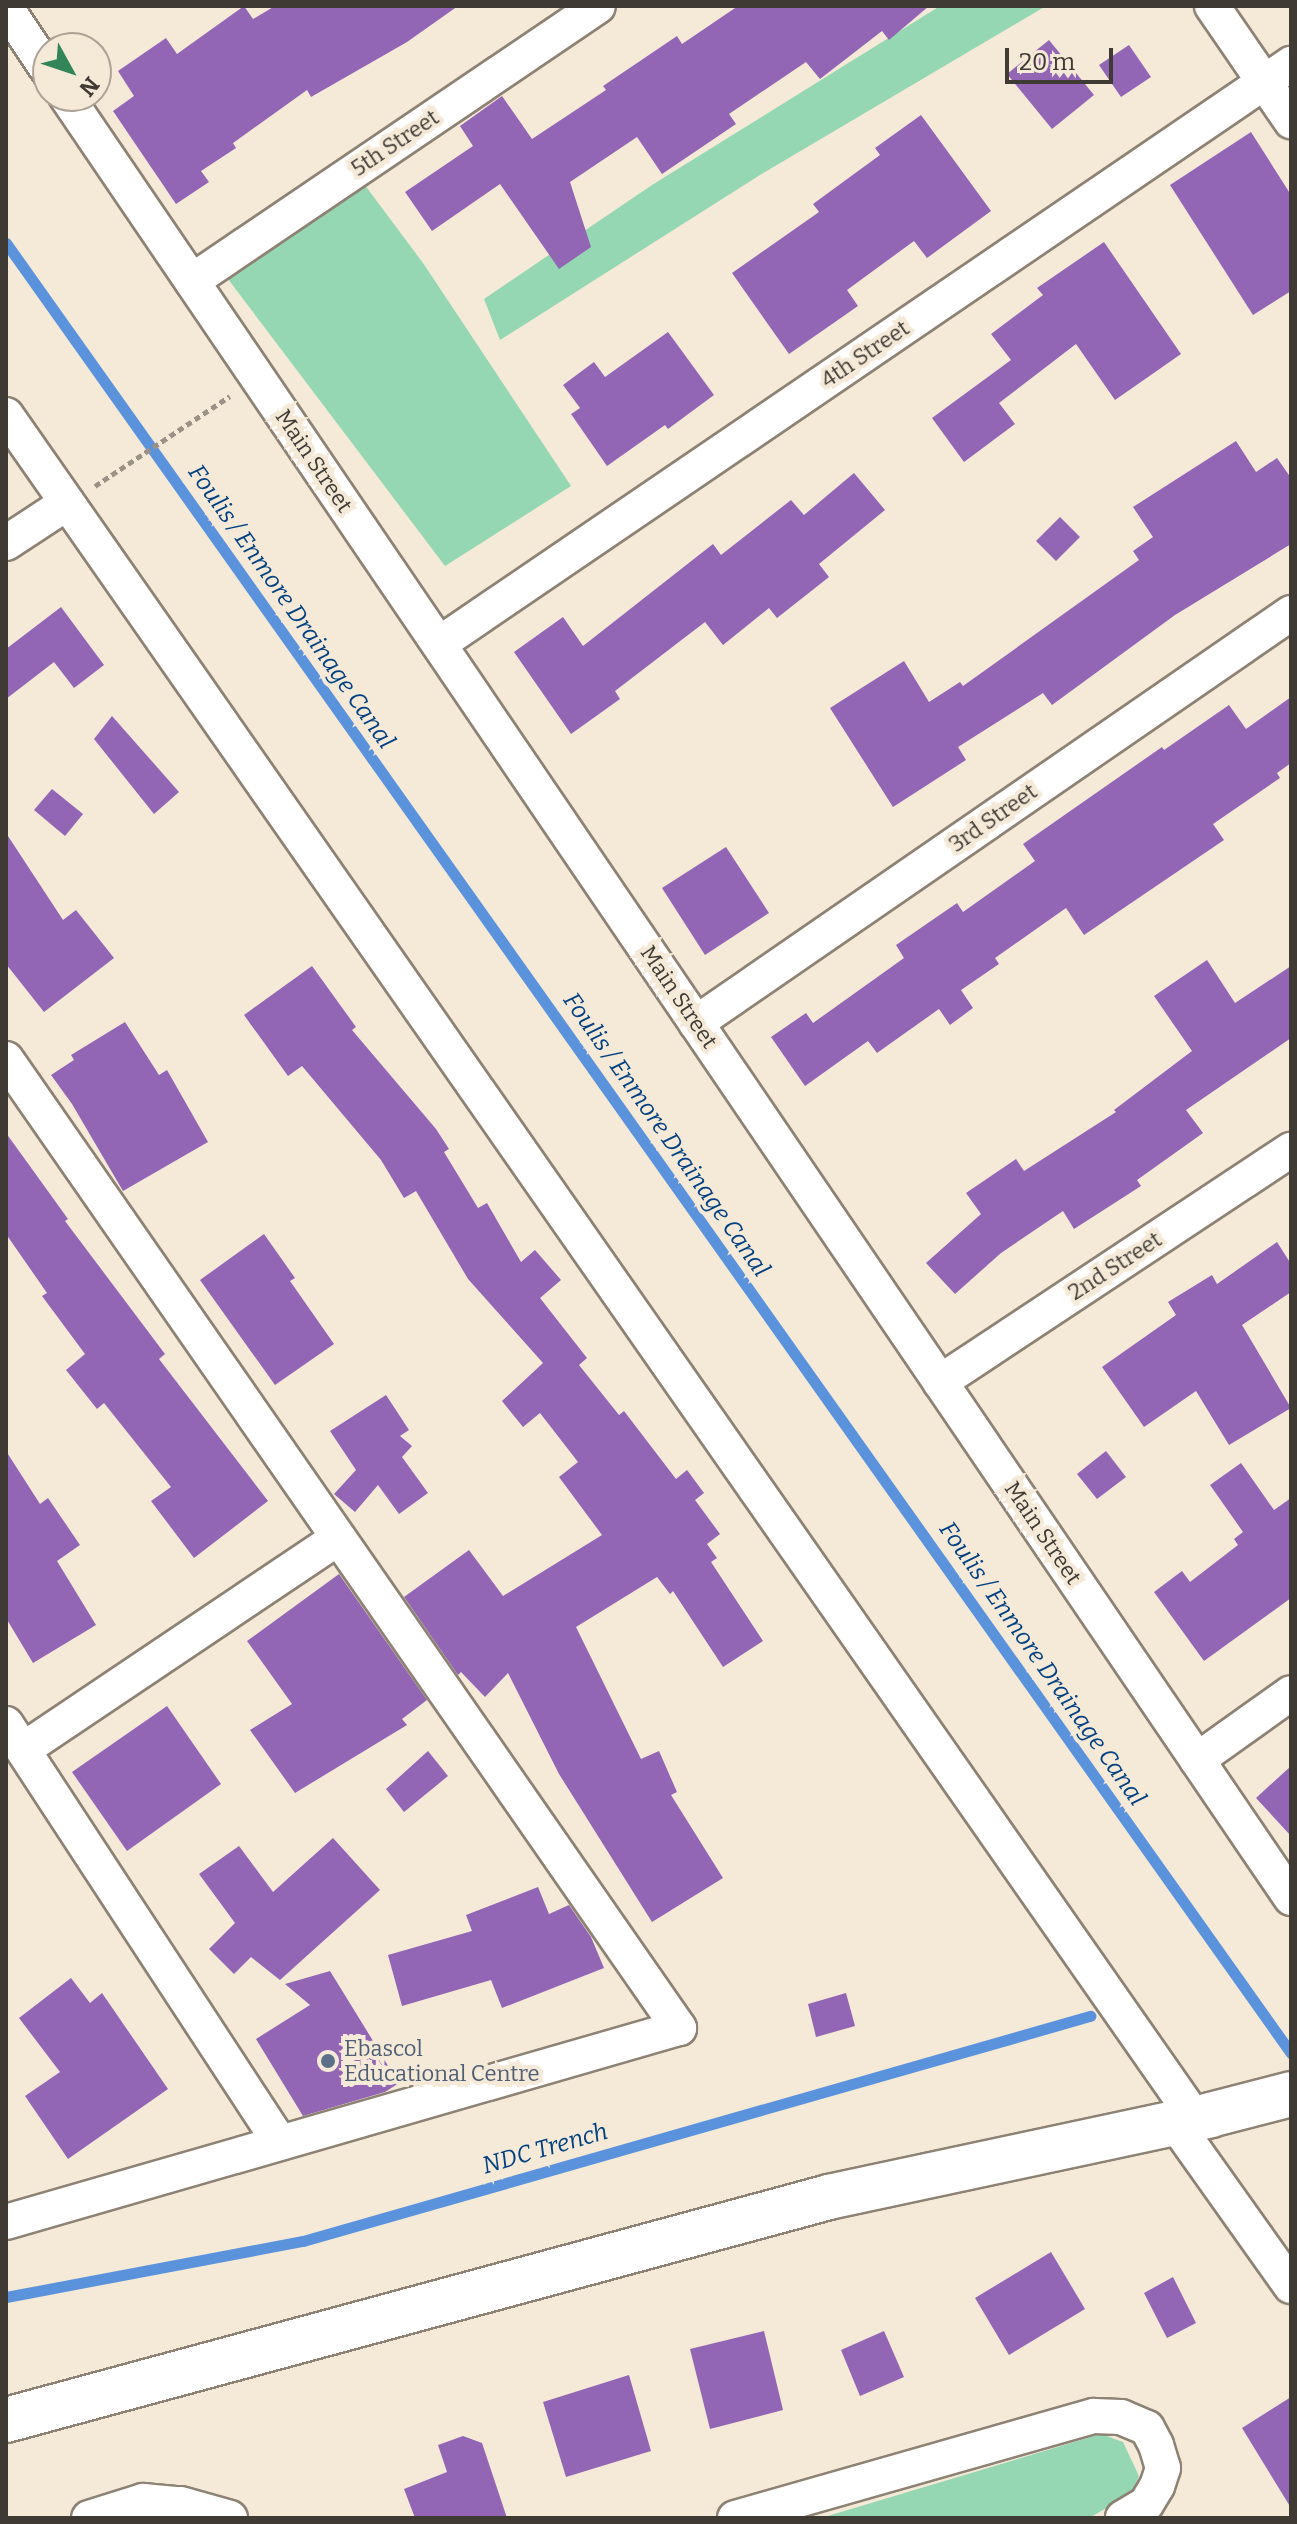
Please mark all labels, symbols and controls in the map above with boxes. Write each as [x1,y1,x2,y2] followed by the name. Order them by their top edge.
[32,32,112,112] north arrow
[1009,32,1117,82] scale bar
[1019,48,1075,76] text: 20 m
[73,71,105,102] text: N
[346,104,444,182] street label: 5th Street
[816,315,914,393] street label: 4th Street
[270,405,358,517] street label: Main Street
[182,459,400,755] water label: Foulis / Enmore Drainage Canal
[944,778,1042,858] street label: 3rd Street
[635,941,723,1053] street label: Main Street
[557,987,775,1283] water label: Foulis / Enmore Drainage Canal
[1064,1226,1166,1306] street label: 2nd Street
[999,1477,1087,1589] street label: Main Street
[933,1516,1151,1812] water label: Foulis / Enmore Drainage Canal
[344,2035,540,2086] place label: Ebascol Educational Centre
[319,2052,337,2070] marker: Ebascol Educational Centre
[479,2117,611,2181] water label: NDC Trench

